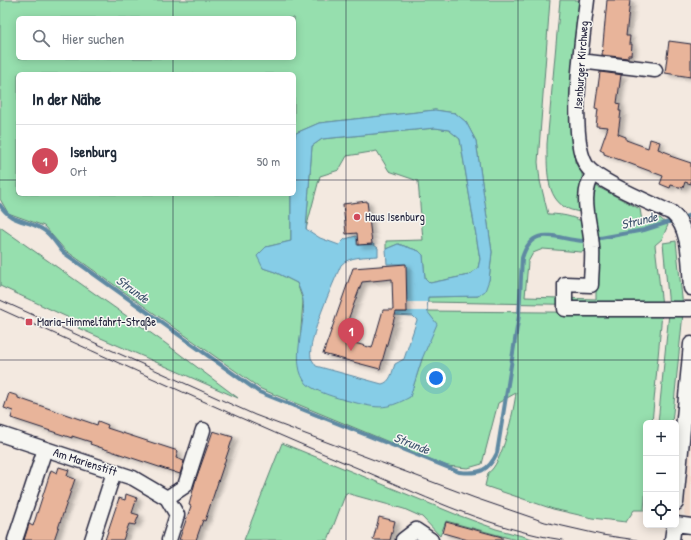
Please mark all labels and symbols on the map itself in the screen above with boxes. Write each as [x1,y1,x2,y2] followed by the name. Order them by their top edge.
[569,20,592,110] street label: Isenburger Kirchweg
[619,207,660,233] water label: Strunde
[365,208,425,225] place label: Haus Isenburg
[352,212,362,222] marker: Haus Isenburg
[113,271,154,308] water label: Strunde
[37,313,156,330] place label: Maria-Himmelfahrt-Straße
[24,317,34,327] marker: Maria-Himmelfahrt-Straße
[338,318,364,351] pin: 1
[426,368,446,388] your location
[392,428,433,459] water label: Strunde
[51,443,120,480] street label: Am Marienstift

